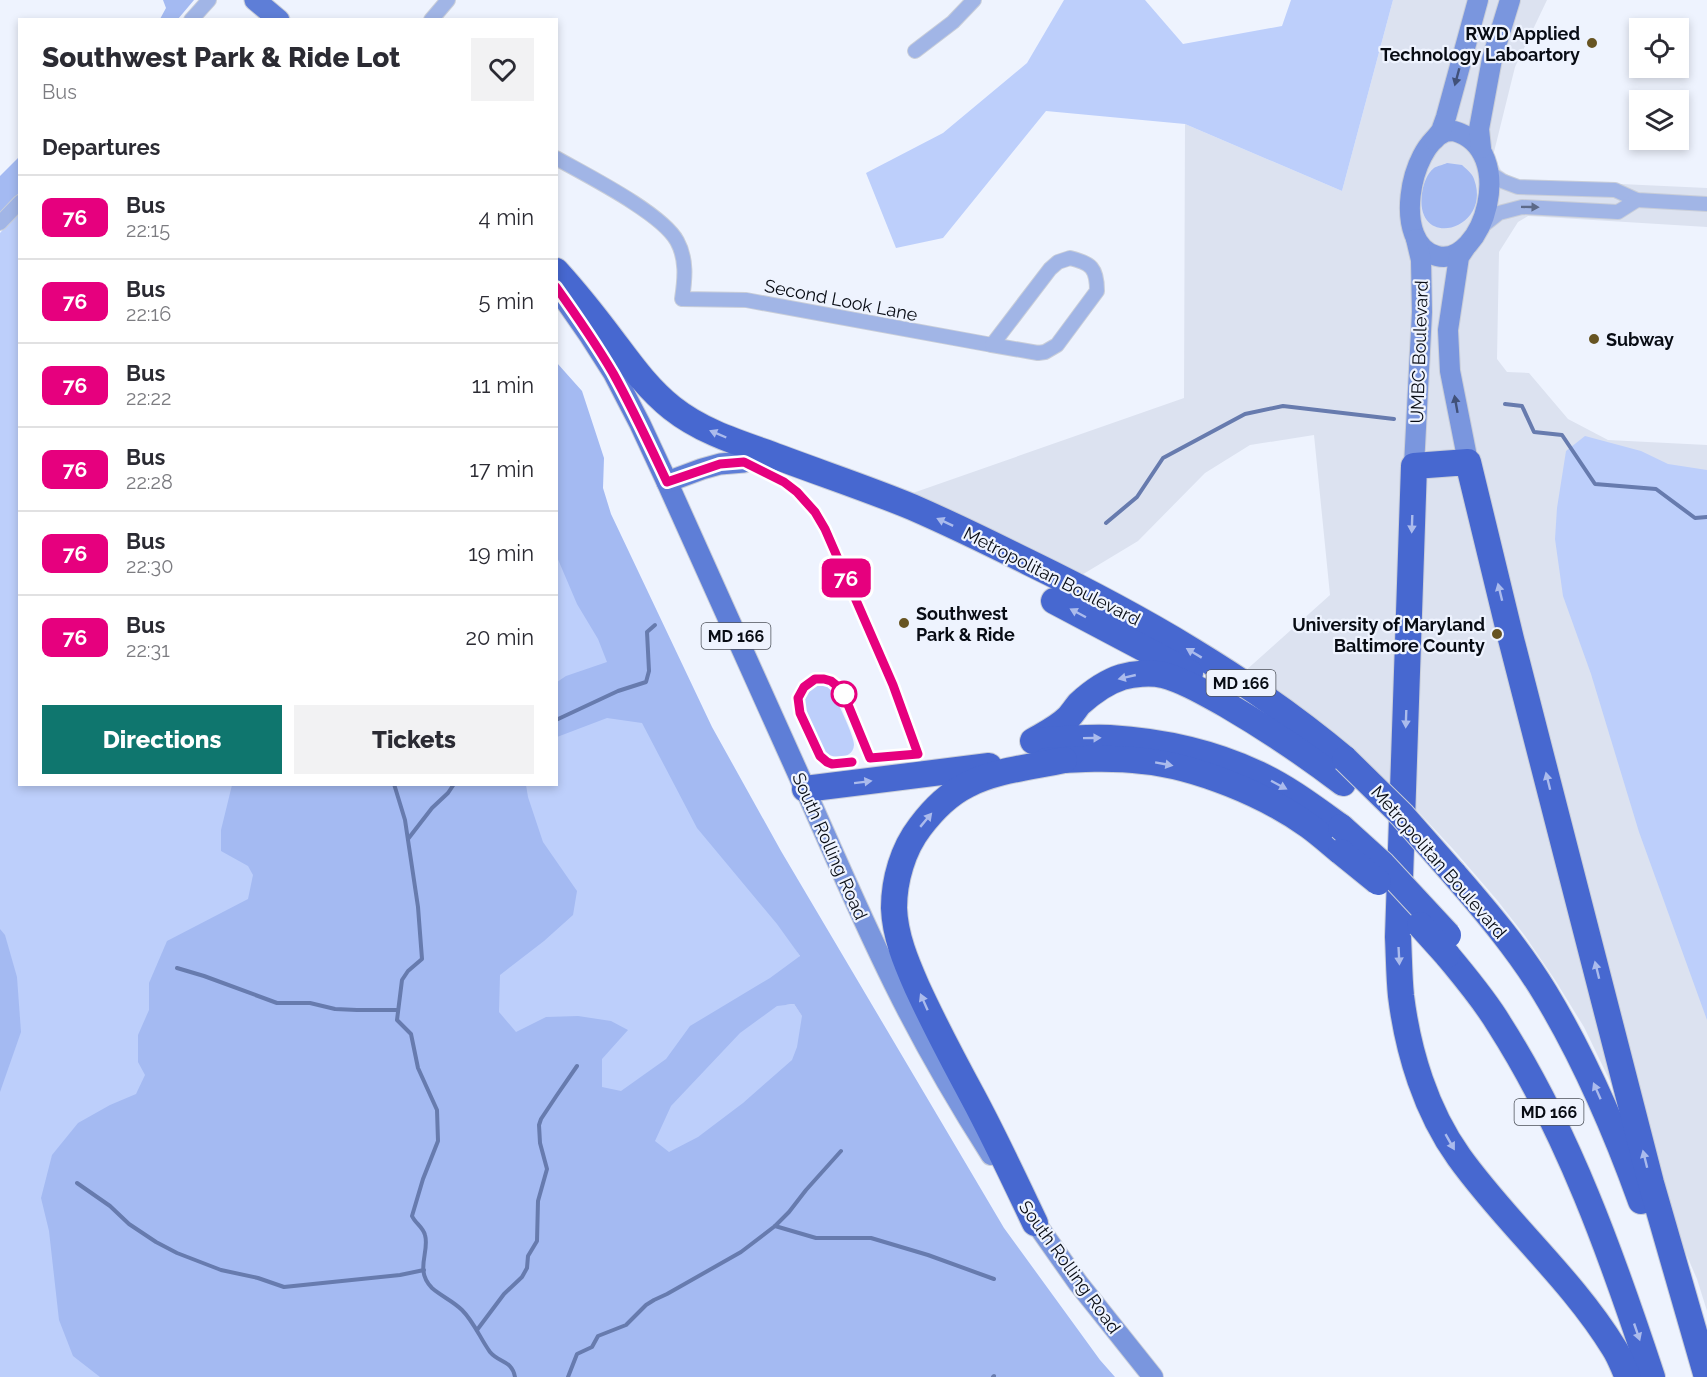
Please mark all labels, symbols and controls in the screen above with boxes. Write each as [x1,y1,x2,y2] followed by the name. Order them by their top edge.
[1629,18,1689,150] map controls
[1629,18,1689,78] button: locate
[1380,23,1580,65] place label: RWD Applied Technology Laboartory
[1585,36,1599,50] marker: RWD Applied Technology Laboartory
[471,38,534,101] button: heart
[42,41,400,74] text: Southwest Park & Ride Lot
[1452,68,1462,86] one-way arrow
[42,80,77,104] text: Bus
[1629,90,1689,150] button: layers
[42,134,160,160] text: Departures
[126,192,165,218] text: Bus
[1521,203,1540,212] one-way arrow
[479,204,534,230] text: 4 min
[63,205,87,230] text: 76
[126,218,170,242] text: 22:15
[763,275,920,325] street label: Second Look Lane
[126,276,165,302] text: Bus
[1406,280,1432,424] street label: UMBC Boulevard
[479,288,534,314] text: 5 min
[63,289,87,314] text: 76
[126,302,171,326] text: 22:16
[1606,329,1674,350] place label: Subway
[1587,332,1601,346] marker: Subway
[126,360,165,386] text: Bus
[472,372,534,398] text: 11 min
[63,373,87,398] text: 76
[126,386,171,410] text: 22:22
[1451,395,1460,414] one-way arrow
[708,429,726,439] one-way arrow
[126,444,165,470] text: Bus
[469,456,534,482] text: 17 min
[63,457,87,482] text: 76
[126,470,173,494] text: 22:28
[1408,515,1417,534] one-way arrow
[936,518,953,527] one-way arrow
[960,522,1144,630] street label: Metropolitan Boulevard
[126,528,165,554] text: Bus
[468,540,534,566] text: 19 min
[63,541,87,566] text: 76
[126,554,174,578] text: 22:30
[819,558,873,598] line badge: 76
[834,566,858,591] text: 76
[1494,583,1504,602] one-way arrow
[916,603,1015,645] place label: Southwest Park & Ride
[1069,608,1086,618] one-way arrow
[126,612,165,638] text: Bus
[1292,614,1485,656] place label: University of Maryland Baltimore County
[897,616,911,630] marker: Southwest Park & Ride
[702,623,771,649] road number: MD 166
[466,624,534,650] text: 20 min
[63,625,87,650] text: 76
[1490,627,1504,641] marker: University of Maryland Baltimore County
[126,638,170,662] text: 22:31
[1186,647,1202,658] one-way arrow
[1206,670,1276,696] road number: MD 166
[1117,673,1136,682] one-way arrow
[831,681,857,707] unlabelled marker
[42,705,282,774] button: Directions
[294,705,534,774] button: Tickets
[1401,710,1410,729] one-way arrow
[1082,734,1101,743] one-way arrow
[1155,760,1174,769] one-way arrow
[788,769,872,923] street label: South Rolling Road
[1543,772,1552,790] one-way arrow
[853,777,872,786] one-way arrow
[1271,780,1288,790] one-way arrow
[1367,781,1511,943] street label: Metropolitan Boulevard
[919,812,932,828] one-way arrow
[1395,947,1404,966] one-way arrow
[1591,961,1601,979] one-way arrow
[919,993,929,1011] one-way arrow
[1592,1081,1602,1099] one-way arrow
[1514,1099,1584,1125] road number: MD 166
[1445,1134,1455,1151] one-way arrow
[1640,1150,1650,1168] one-way arrow
[1015,1197,1125,1337] street label: South Rolling Road
[1633,1323,1642,1341] one-way arrow

